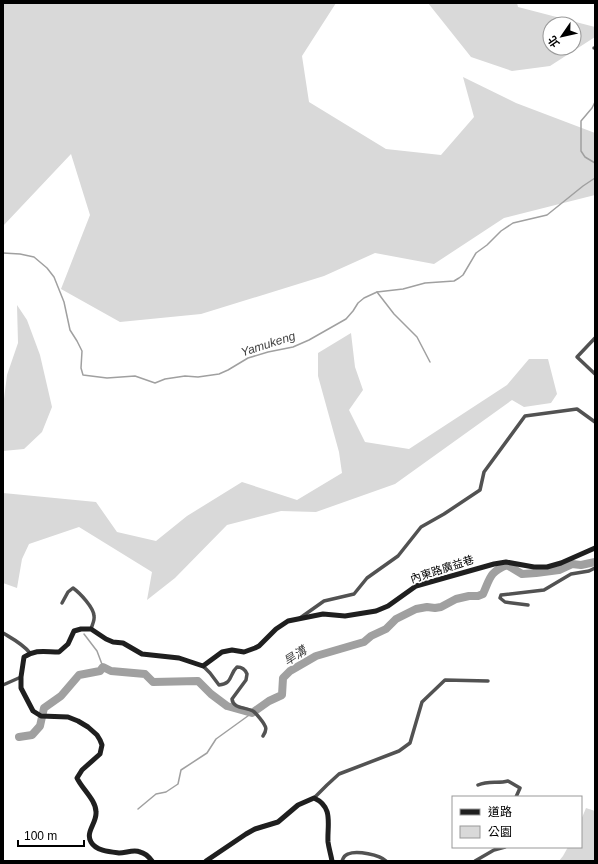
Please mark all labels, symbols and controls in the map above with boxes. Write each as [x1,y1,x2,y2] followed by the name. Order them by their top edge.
[542,16,582,56] north arrow
[546,34,562,50] text: 北
[239,329,297,359] water label: Yamukeng
[409,553,475,585] street label: 內東路廣益巷
[281,643,311,668] water label: 旱溝
[452,796,582,848] legend
[488,805,512,819] text: 道路
[18,822,84,848] scale bar
[488,825,512,839] text: 公園
[24,829,57,843] text: 100 m

